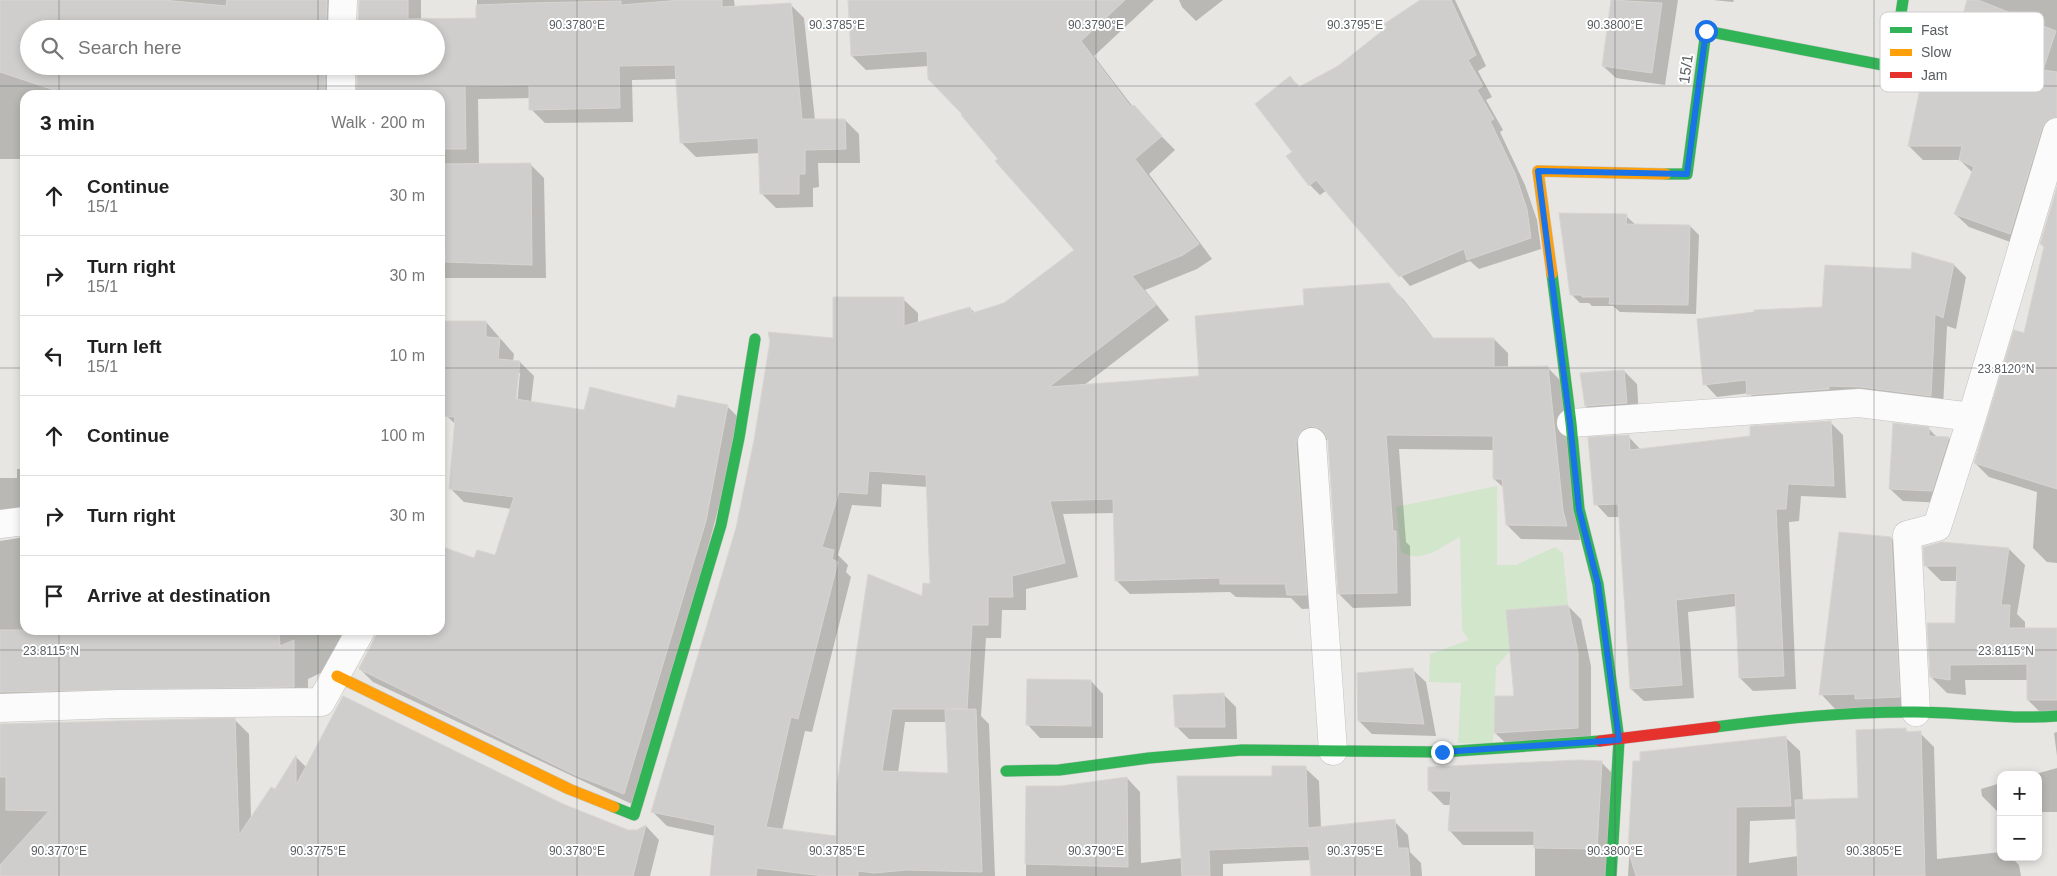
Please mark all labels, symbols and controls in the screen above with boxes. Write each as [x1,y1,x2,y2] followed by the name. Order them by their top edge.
[1880,12,2044,92] legend
[549,18,605,32] text: 90.3780°E
[809,18,865,32] text: 90.3785°E
[1068,18,1124,32] text: 90.3790°E
[1327,18,1383,32] text: 90.3795°E
[1587,18,1643,32] text: 90.3800°E
[20,20,445,75] search box
[1695,20,1718,43] route start
[1921,22,1948,38] text: Fast
[38,34,66,62] icon: search
[78,37,182,58] text: Search here
[1921,44,1952,60] text: Slow
[1675,53,1696,85] street label: 15/1
[1921,67,1947,83] text: Jam
[40,111,95,134] text: 3 min
[331,114,425,131] text: Walk · 200 m
[87,176,169,197] text: Continue
[40,182,68,210] icon: ahead
[389,187,425,204] text: 30 m
[87,198,118,215] text: 15/1
[87,256,175,277] text: Turn right
[40,262,68,290] icon: right
[389,267,425,284] text: 30 m
[87,278,118,295] text: 15/1
[87,336,162,357] text: Turn left
[40,342,68,370] icon: left
[389,347,425,364] text: 10 m
[87,358,118,375] text: 15/1
[1978,362,2034,376] text: 23.8120°N
[40,422,68,450] icon: ahead
[87,425,169,446] text: Continue
[381,427,425,444] text: 100 m
[40,502,68,530] icon: right
[87,505,175,526] text: Turn right
[389,507,425,524] text: 30 m
[40,582,68,610] icon: arrive
[87,585,271,606] text: Arrive at destination
[23,644,79,658] text: 23.8115°N
[1978,644,2034,658] text: 23.8115°N
[1431,741,1454,764] route end
[1997,771,2042,861] map controls
[1997,771,2042,816] button: +
[1997,816,2042,861] button: −
[31,844,87,858] text: 90.3770°E
[290,844,346,858] text: 90.3775°E
[549,844,605,858] text: 90.3780°E
[809,844,865,858] text: 90.3785°E
[1068,844,1124,858] text: 90.3790°E
[1327,844,1383,858] text: 90.3795°E
[1587,844,1643,858] text: 90.3800°E
[1846,844,1902,858] text: 90.3805°E

